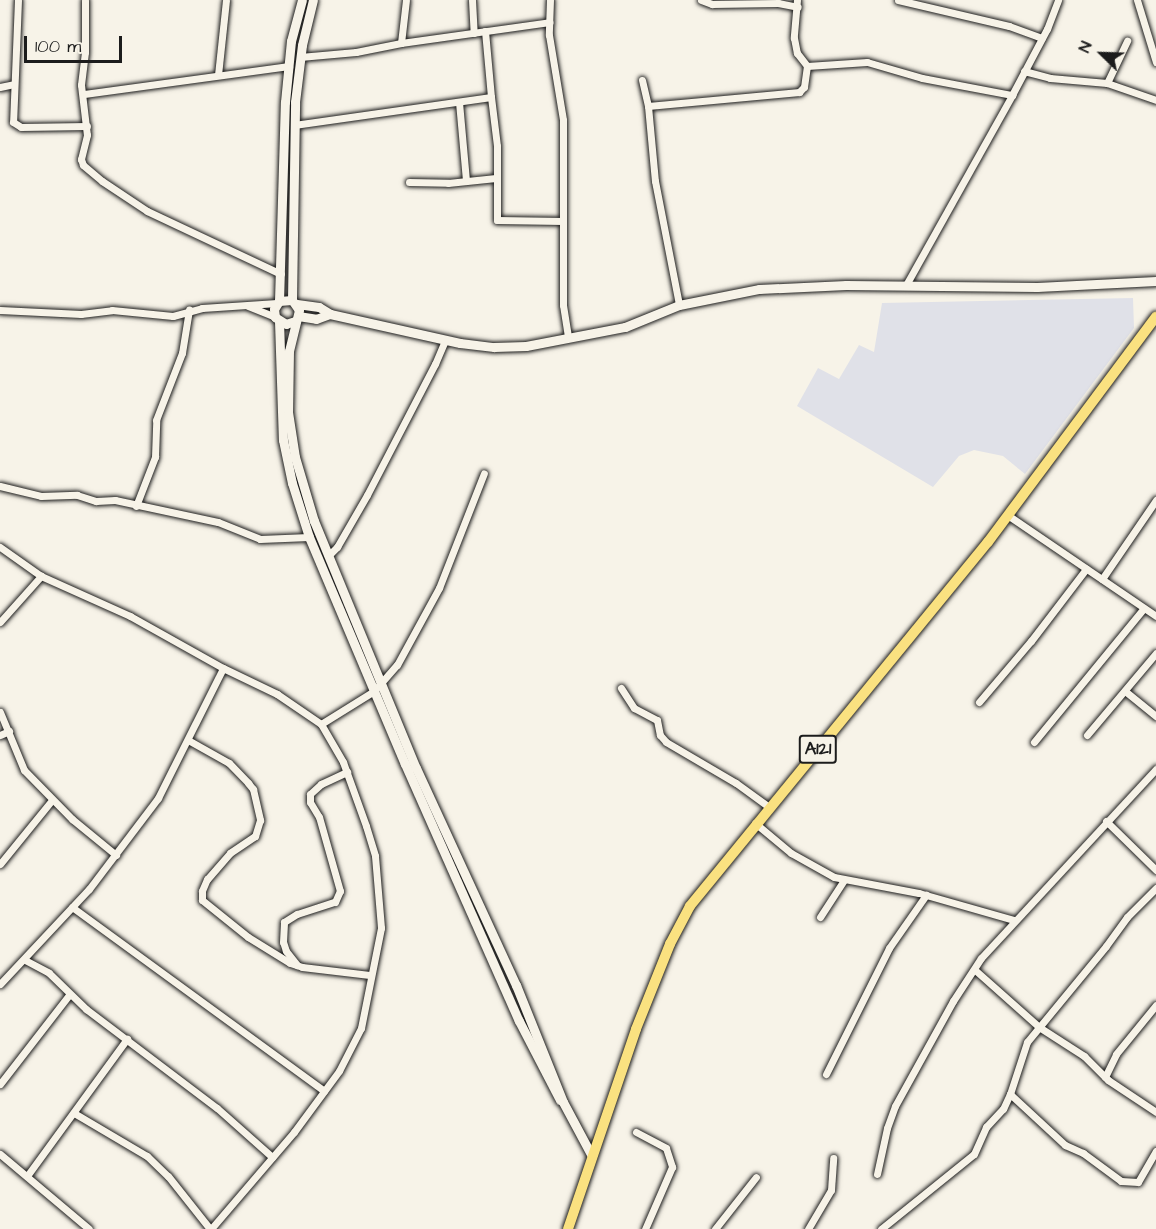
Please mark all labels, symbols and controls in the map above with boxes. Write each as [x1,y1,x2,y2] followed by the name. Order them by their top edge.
[27,24,124,62] scale bar
[1072,24,1132,84] north arrow
[35,34,81,59] text: 100 m
[1073,38,1098,56] text: N
[798,734,838,764] road number: A121

